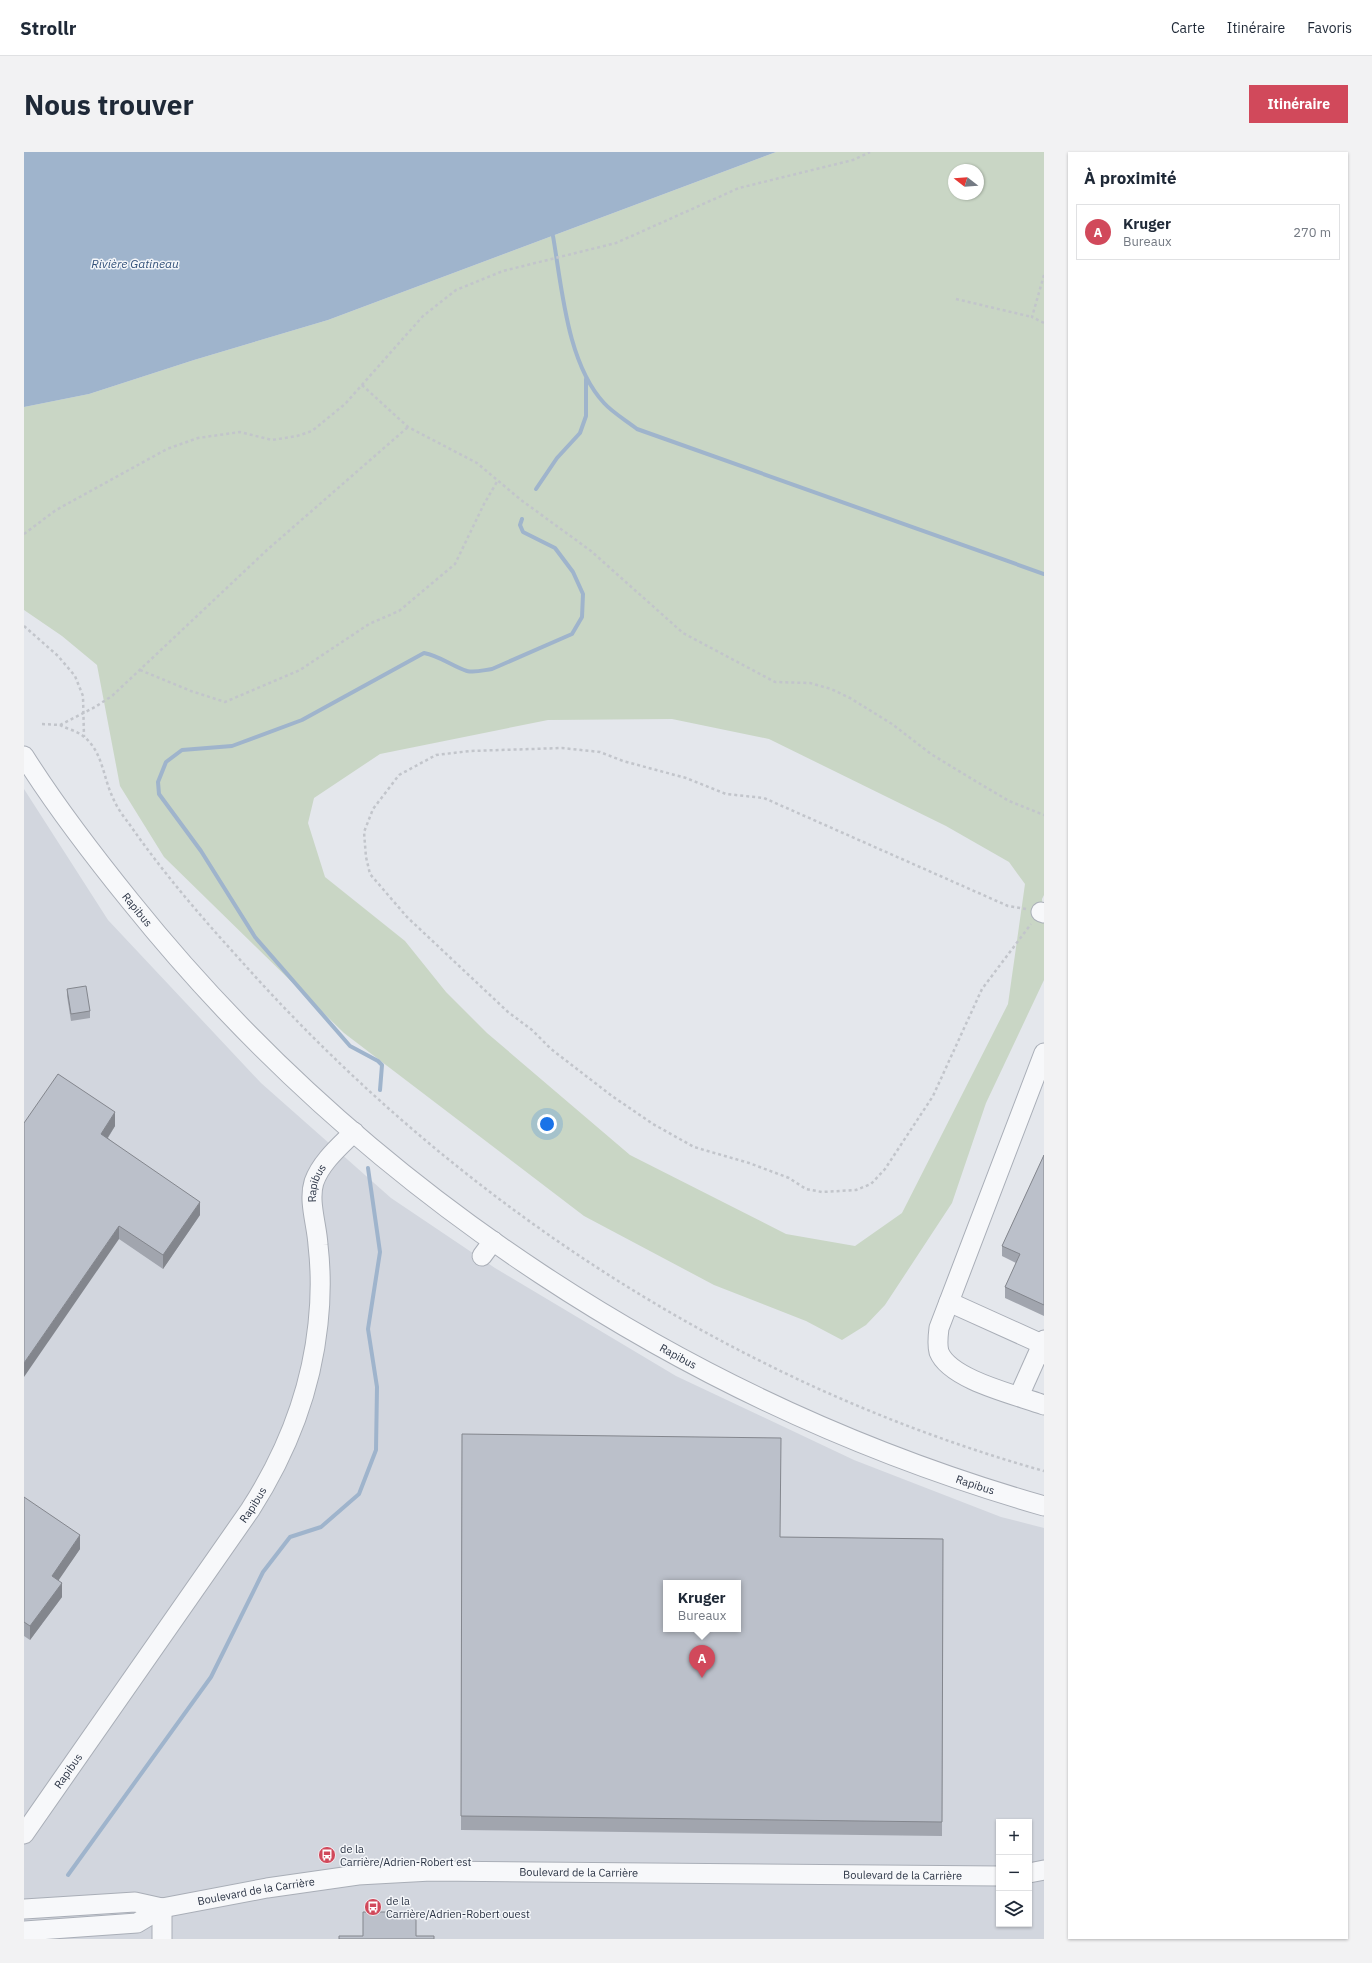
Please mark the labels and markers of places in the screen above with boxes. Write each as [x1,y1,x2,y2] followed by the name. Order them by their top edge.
[689,1645,715,1678] pin: A
[340,1842,472,1869] place label: de la Carrière/Adrien-Robert est
[317,1845,337,1865] bus stop icon: de la Carrière/Adrien-Robert est
[386,1894,530,1921] place label: de la Carrière/Adrien-Robert ouest
[363,1897,383,1917] bus stop icon: de la Carrière/Adrien-Robert ouest

